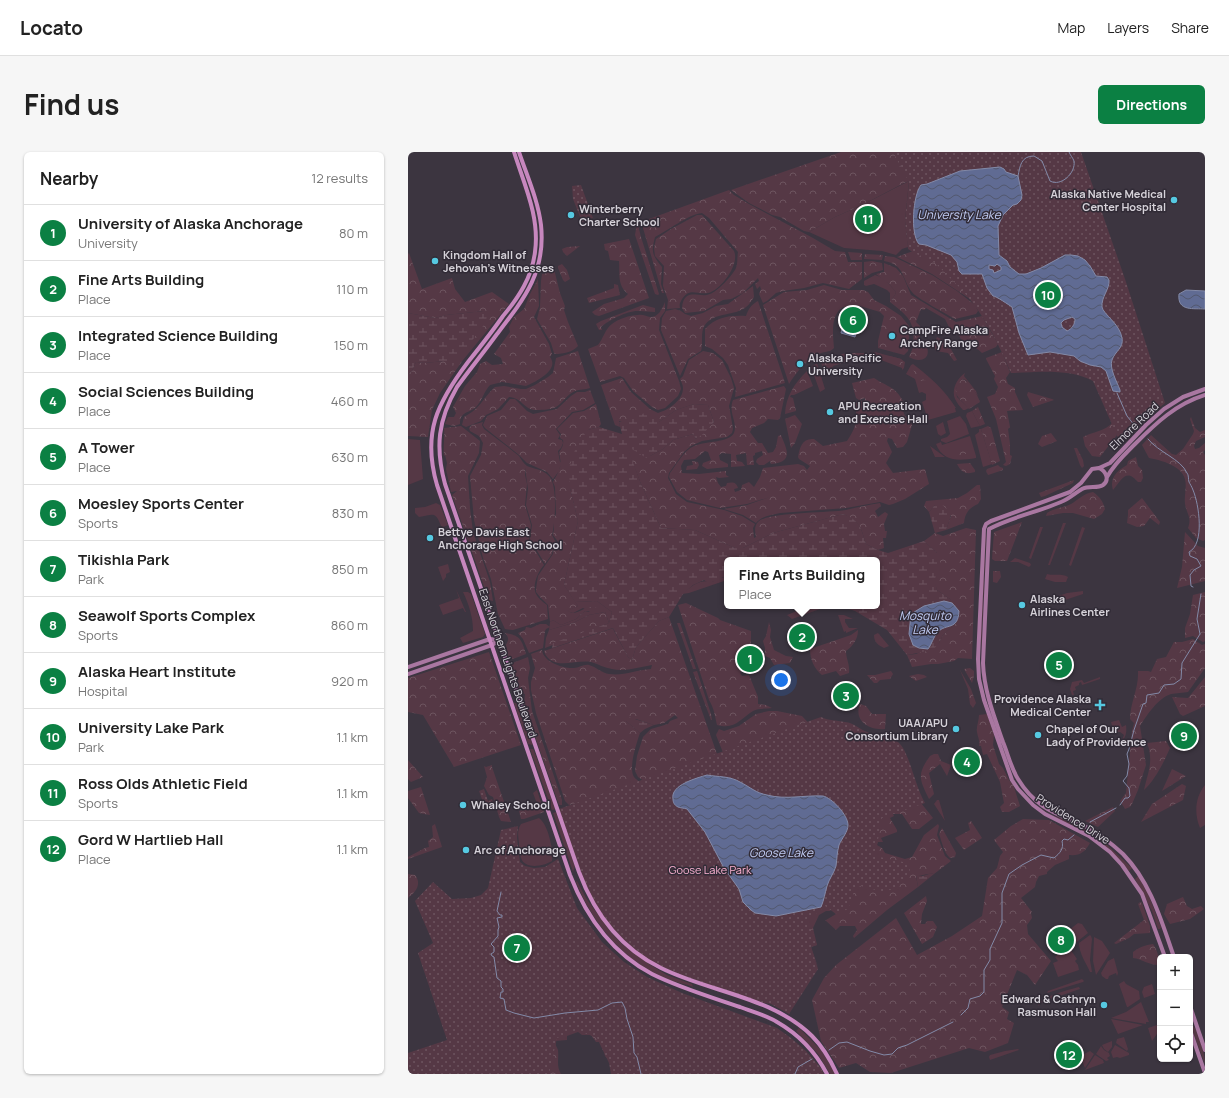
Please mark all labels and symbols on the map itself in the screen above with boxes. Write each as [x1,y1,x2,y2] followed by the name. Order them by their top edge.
[1050,186,1166,214] place label: Alaska Native Medical Center Hospital
[1169,195,1179,205] marker: Alaska Native Medical Center Hospital
[579,201,660,229] place label: Winterberry Charter School
[855,204,881,234] pin: 11
[917,206,1002,223] water label: University Lake
[566,210,576,220] marker: Winterberry Charter School
[443,247,554,275] place label: Kingdom Hall of Jehovah’s Witnesses
[430,256,440,266] marker: Kingdom Hall of Jehovah’s Witnesses
[1035,280,1061,310] pin: 10
[840,305,866,335] pin: 6
[900,322,988,350] place label: CampFire Alaska Archery Range
[887,331,897,341] marker: CampFire Alaska Archery Range
[808,350,881,378] place label: Alaska Pacific University
[795,359,805,369] marker: Alaska Pacific University
[838,398,928,426] place label: APU Recreation and Exercise Hall
[1106,398,1162,453] street label: Elmore Road
[825,407,835,417] marker: APU Recreation and Exercise Hall
[438,524,562,552] place label: Bettye Davis East Anchorage High School
[425,533,435,543] marker: Bettye Davis East Anchorage High School
[476,586,541,739] street label: East Northern Lights Boulevard
[1030,591,1110,619] place label: Alaska Airlines Center
[1017,600,1027,610] marker: Alaska Airlines Center
[899,607,952,638] water label: Mosquito Lake
[789,622,815,652] pin: 2
[737,644,763,674] pin: 1
[1046,650,1072,680] pin: 5
[771,670,791,690] your location
[833,681,859,711] pin: 3
[994,691,1092,719] place label: Providence Alaska Medical Center
[1094,699,1106,711] marker: Providence Alaska Medical Center
[846,715,949,743] place label: UAA/APU Consortium Library
[1046,721,1147,749] place label: Chapel of Our Lady of Providence
[1171,721,1197,751] pin: 9
[951,724,961,734] marker: UAA/APU Consortium Library
[1033,730,1043,740] marker: Chapel of Our Lady of Providence
[954,747,980,777] pin: 4
[1033,790,1114,848] street label: Providence Drive
[471,797,550,812] place label: Whaley School
[458,800,468,810] marker: Whaley School
[474,842,566,857] place label: Arc of Anchorage
[749,844,814,861] water label: Goose Lake
[461,845,471,855] marker: Arc of Anchorage
[669,862,752,877] park label: Goose Lake Park
[1048,925,1074,955] pin: 8
[504,933,530,963] pin: 7
[1002,991,1096,1019] place label: Edward & Cathryn Rasmuson Hall
[1099,1000,1109,1010] marker: Edward & Cathryn Rasmuson Hall
[1056,1040,1082,1070] pin: 12

